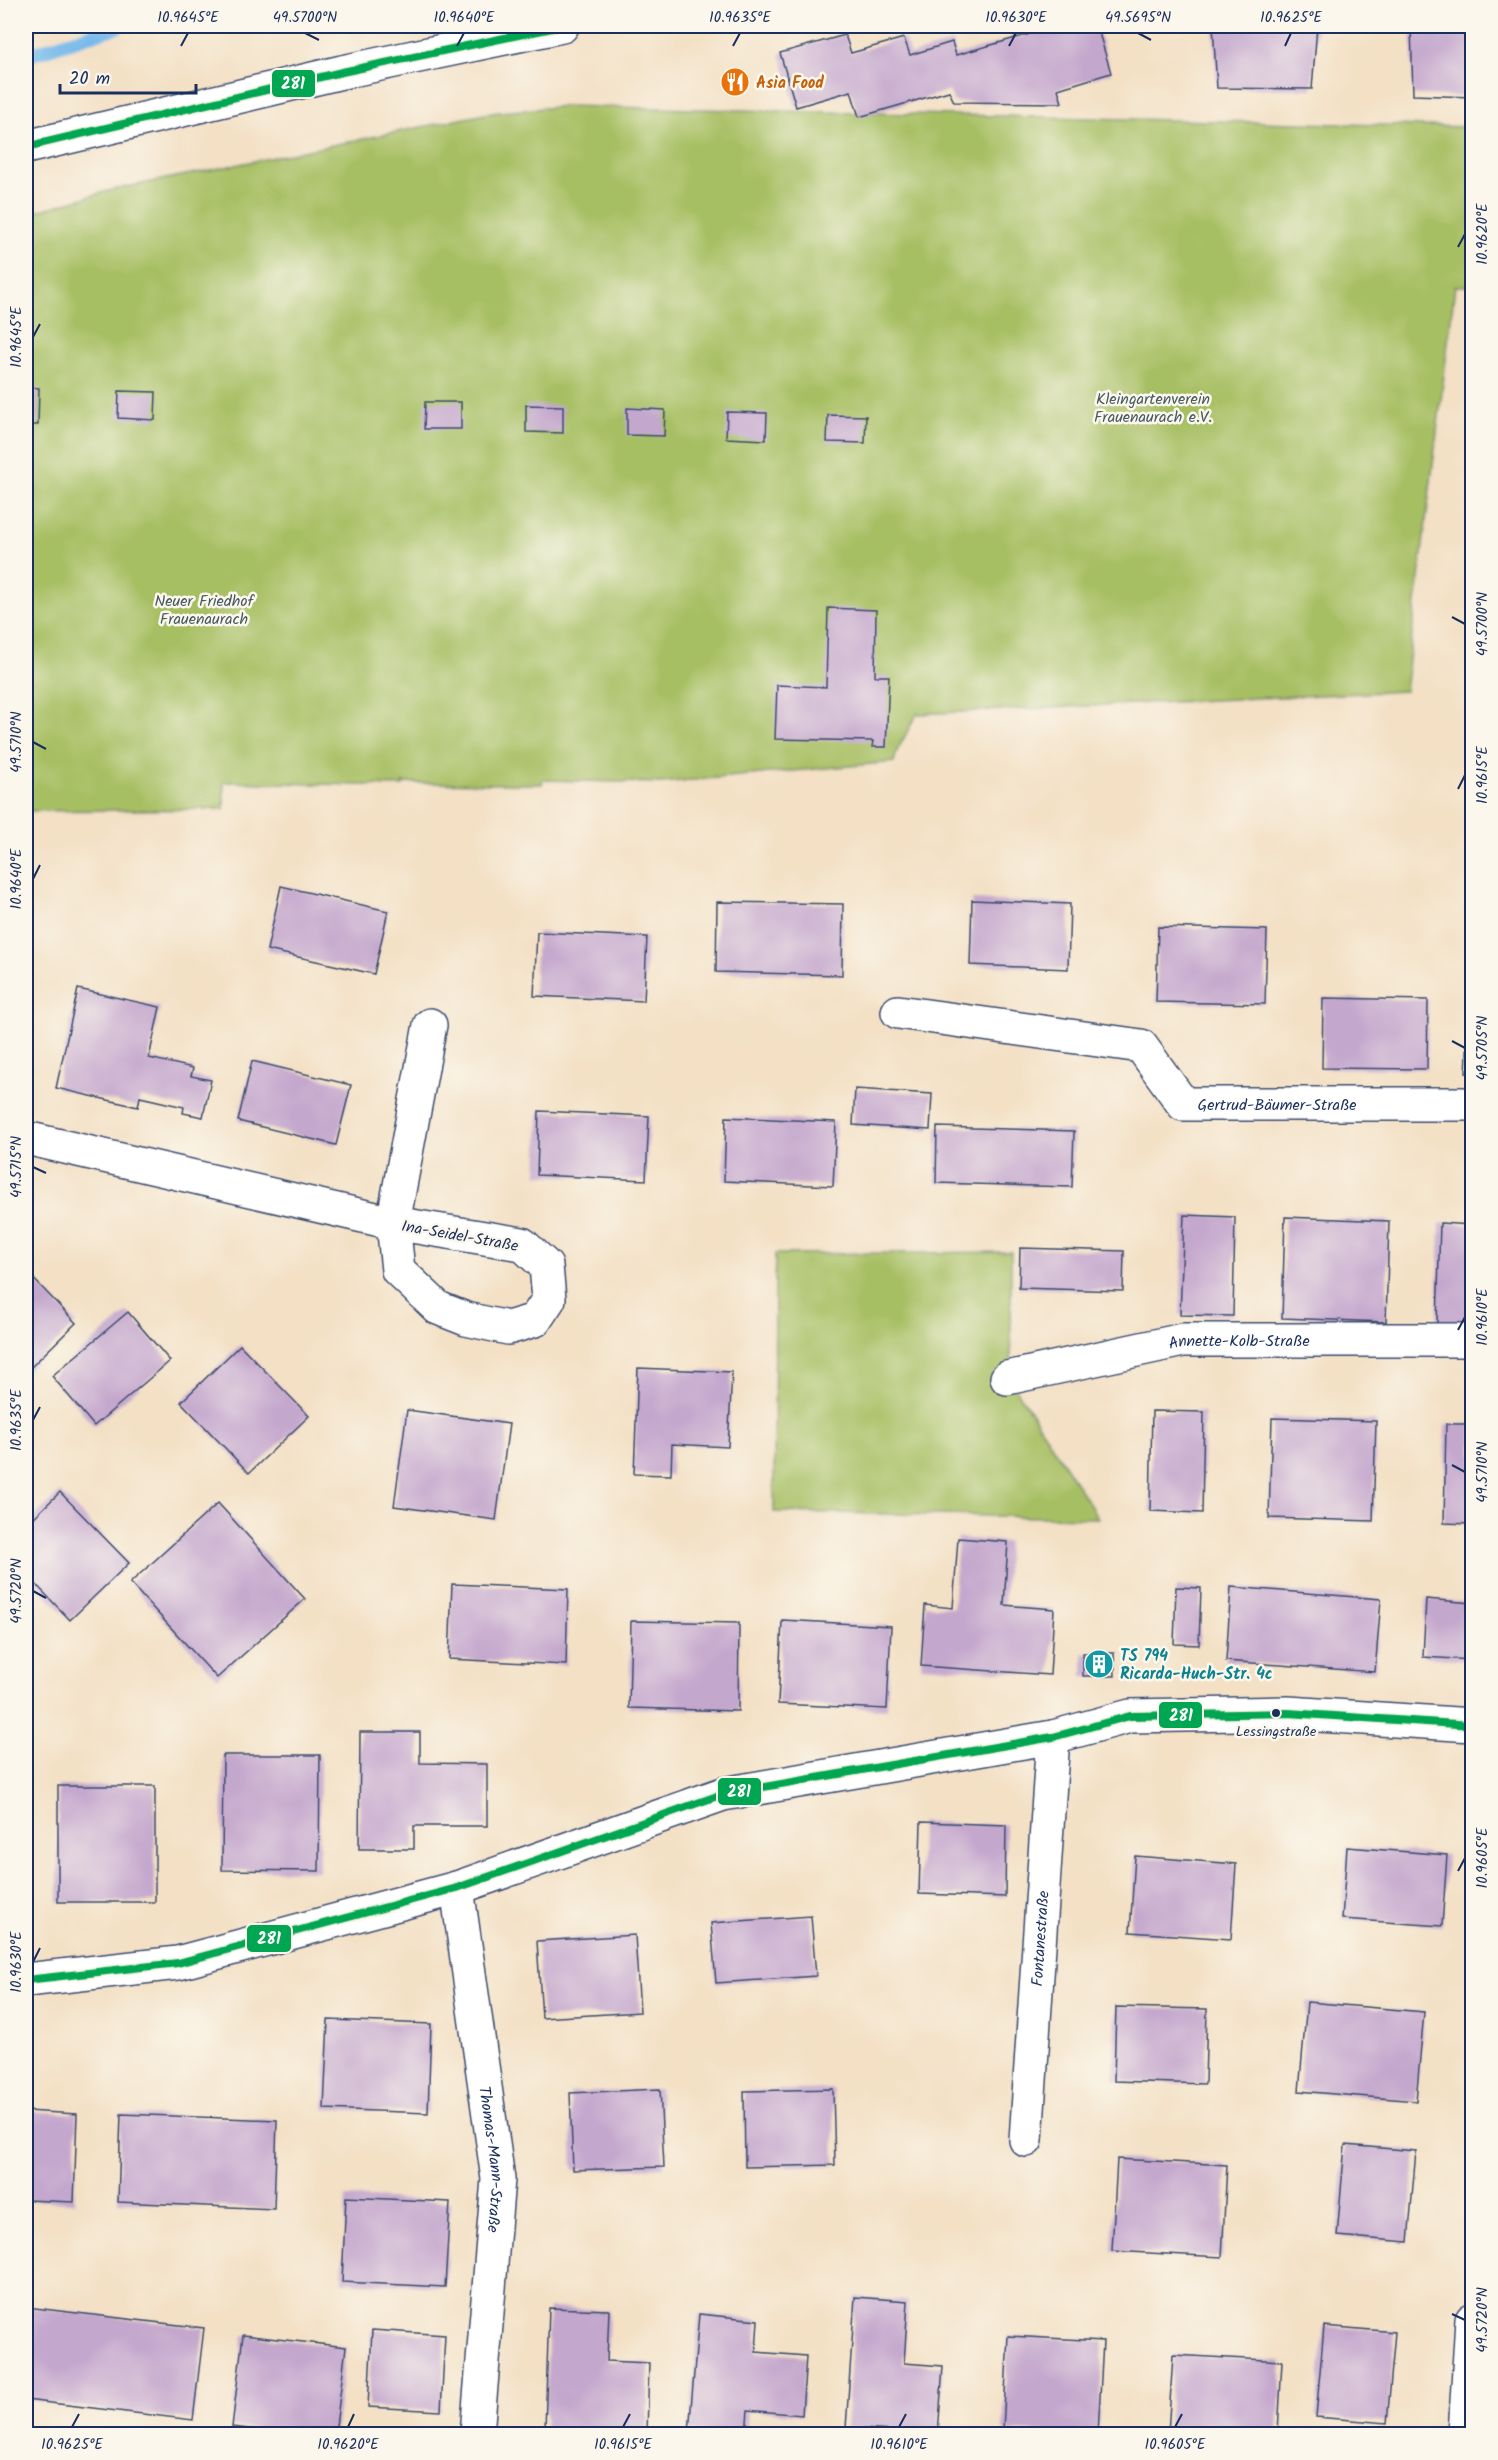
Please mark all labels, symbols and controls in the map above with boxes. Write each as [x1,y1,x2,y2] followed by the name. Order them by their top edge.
[157,6,220,30] text: 10.9645°E
[273,6,337,30] text: 49.5700°N
[433,6,496,30] text: 10.9640°E
[709,6,772,30] text: 10.9635°E
[985,6,1048,30] text: 10.9630°E
[1105,6,1171,30] text: 49.5695°N
[1260,6,1323,30] text: 10.9625°E
[60,57,196,95] scale bar
[69,65,110,94] text: 20 m
[719,66,751,98] restaurant icon: Asia Food
[271,69,316,98] line badge: 281
[756,71,824,96] place label: Asia Food
[281,72,305,97] text: 281
[1471,202,1495,265] text: 10.9620°E
[5,305,29,368] text: 10.9645°E
[1094,387,1212,430] park label: Kleingartenverein Frauenaurach e.V.
[154,589,256,632] park label: Neuer Friedhof Frauenaurach
[1471,592,1495,656] text: 49.5700°N
[5,711,29,773] text: 49.5710°N
[1471,745,1495,804] text: 10.9615°E
[5,847,29,910] text: 10.9640°E
[1471,1016,1495,1080] text: 49.5705°N
[1198,1093,1357,1118] street label: Gertrud-Bäumer-Straße
[5,1136,29,1198] text: 49.5715°N
[399,1214,520,1259] street label: Ina-Seidel-Straße
[1471,1287,1495,1346] text: 10.9610°E
[1166,1329,1310,1357] street label: Annette-Kolb-Straße
[5,1388,29,1451] text: 10.9635°E
[1471,1441,1495,1503] text: 49.5710°N
[5,1558,29,1624] text: 49.5720°N
[1120,1644,1273,1687] place label: TS 794 Ricarda-Huch-Str. 4c
[1083,1648,1115,1680] building icon: TS 794 Ricarda-Huch-Str. 4c
[1158,1701,1203,1729] line badge: 281
[1169,1704,1193,1729] text: 281
[1270,1707,1282,1719] marker: Lessingstraße
[1236,1721,1317,1743] place label: Lessingstraße
[717,1777,762,1806] line badge: 281
[727,1780,751,1805] text: 281
[1471,1826,1495,1888] text: 10.9605°E
[1025,1890,1057,1987] street label: Fontanestraße
[246,1924,292,1953] line badge: 281
[257,1927,281,1952] text: 281
[5,1930,29,1993] text: 10.9630°E
[471,2085,509,2234] street label: Thomas-Mann-Straße
[1471,2287,1495,2353] text: 49.5720°N
[41,2433,104,2457] text: 10.9625°E
[317,2433,380,2457] text: 10.9620°E
[594,2433,653,2457] text: 10.9615°E
[870,2433,929,2457] text: 10.9610°E
[1145,2433,1207,2457] text: 10.9605°E

